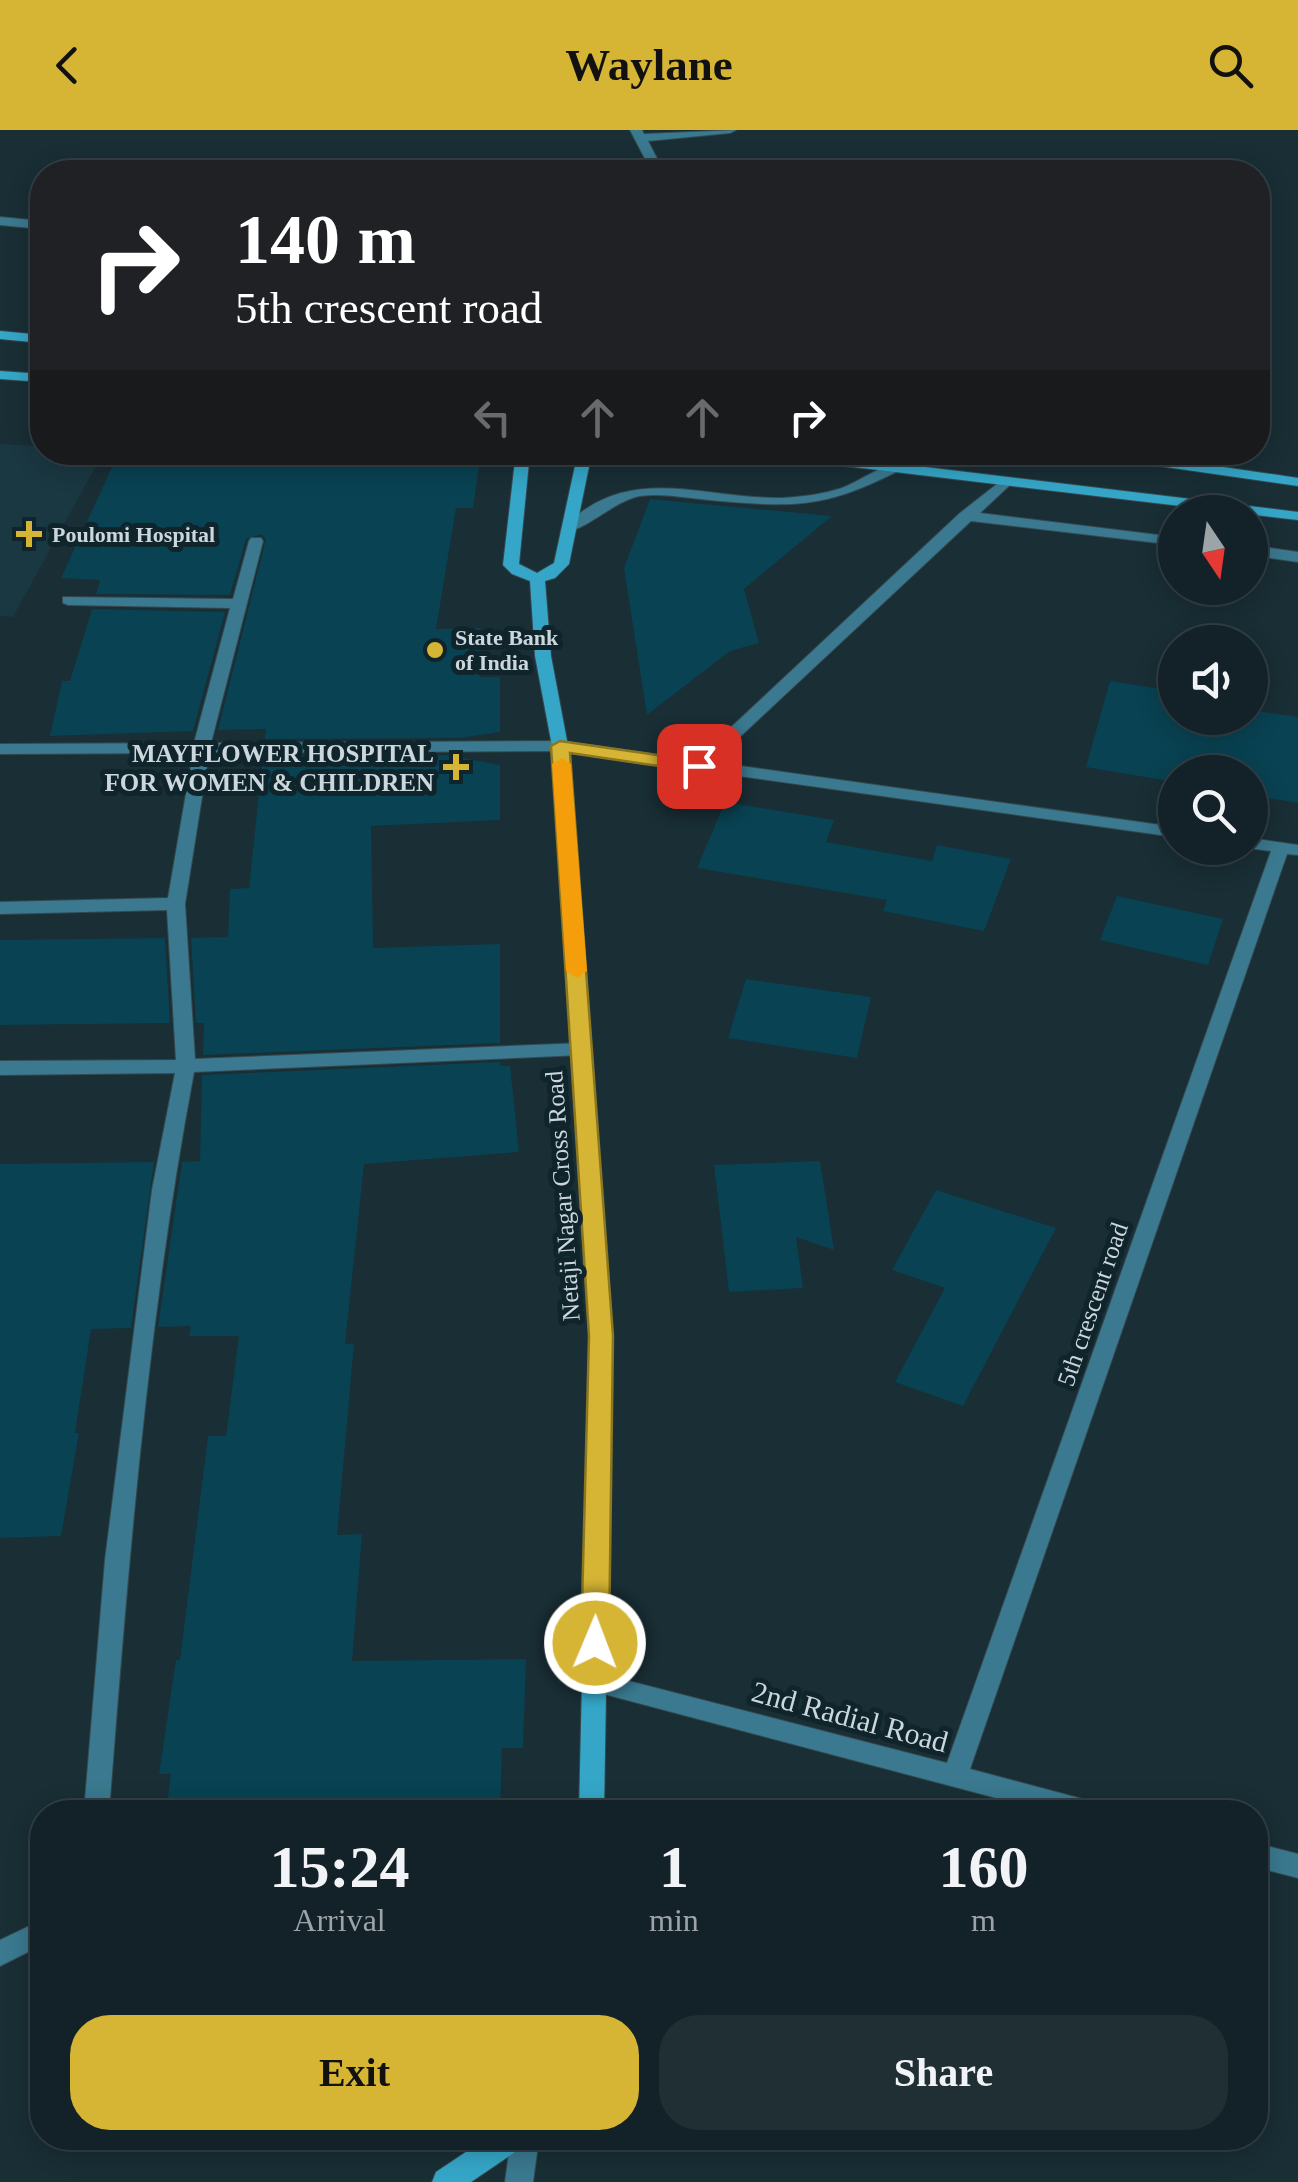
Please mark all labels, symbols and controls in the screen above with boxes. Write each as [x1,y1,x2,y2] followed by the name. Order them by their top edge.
[40,38,95,93] icon: back
[1203,38,1258,93] icon: search
[565,40,733,90] text: Waylane
[70,200,200,330] icon: right
[235,201,416,278] text: 140 m
[235,283,542,333] text: 5th crescent road
[465,390,520,445] icon: left
[570,390,625,445] icon: ahead
[675,390,730,445] icon: ahead
[780,390,835,445] icon: right
[1158,495,1268,605] north arrow
[1158,495,1268,865] map controls
[16,521,42,547] marker: Poulomi Hospital
[52,522,215,547] place label: Poulomi Hospital
[455,625,559,675] place label: State Bank of India
[1158,625,1268,735] button: sound
[424,639,446,661] marker: State Bank of India
[657,724,742,809] pin
[672,739,727,794] icon: arrive
[105,740,434,796] place label: MAYFLOWER HOSPITAL FOR WOMEN & CHILDREN
[443,754,469,780] marker: MAYFLOWER HOSPITAL FOR WOMEN & CHILDREN
[1158,755,1268,865] button: search
[540,1070,585,1322] street label: Netaji Nagar Cross Road
[1052,1219,1133,1389] street label: 5th crescent road
[543,1591,647,1695] position arrow
[748,1674,952,1759] street label: 2nd Radial Road
[270,1834,410,1900] text: 15:24
[659,1834,689,1900] text: 1
[938,1834,1028,1900] text: 160
[293,1902,386,1938] text: Arrival
[649,1902,699,1938] text: min
[971,1902,996,1938] text: m
[70,2015,639,2130] button: Exit
[659,2015,1228,2130] button: Share

